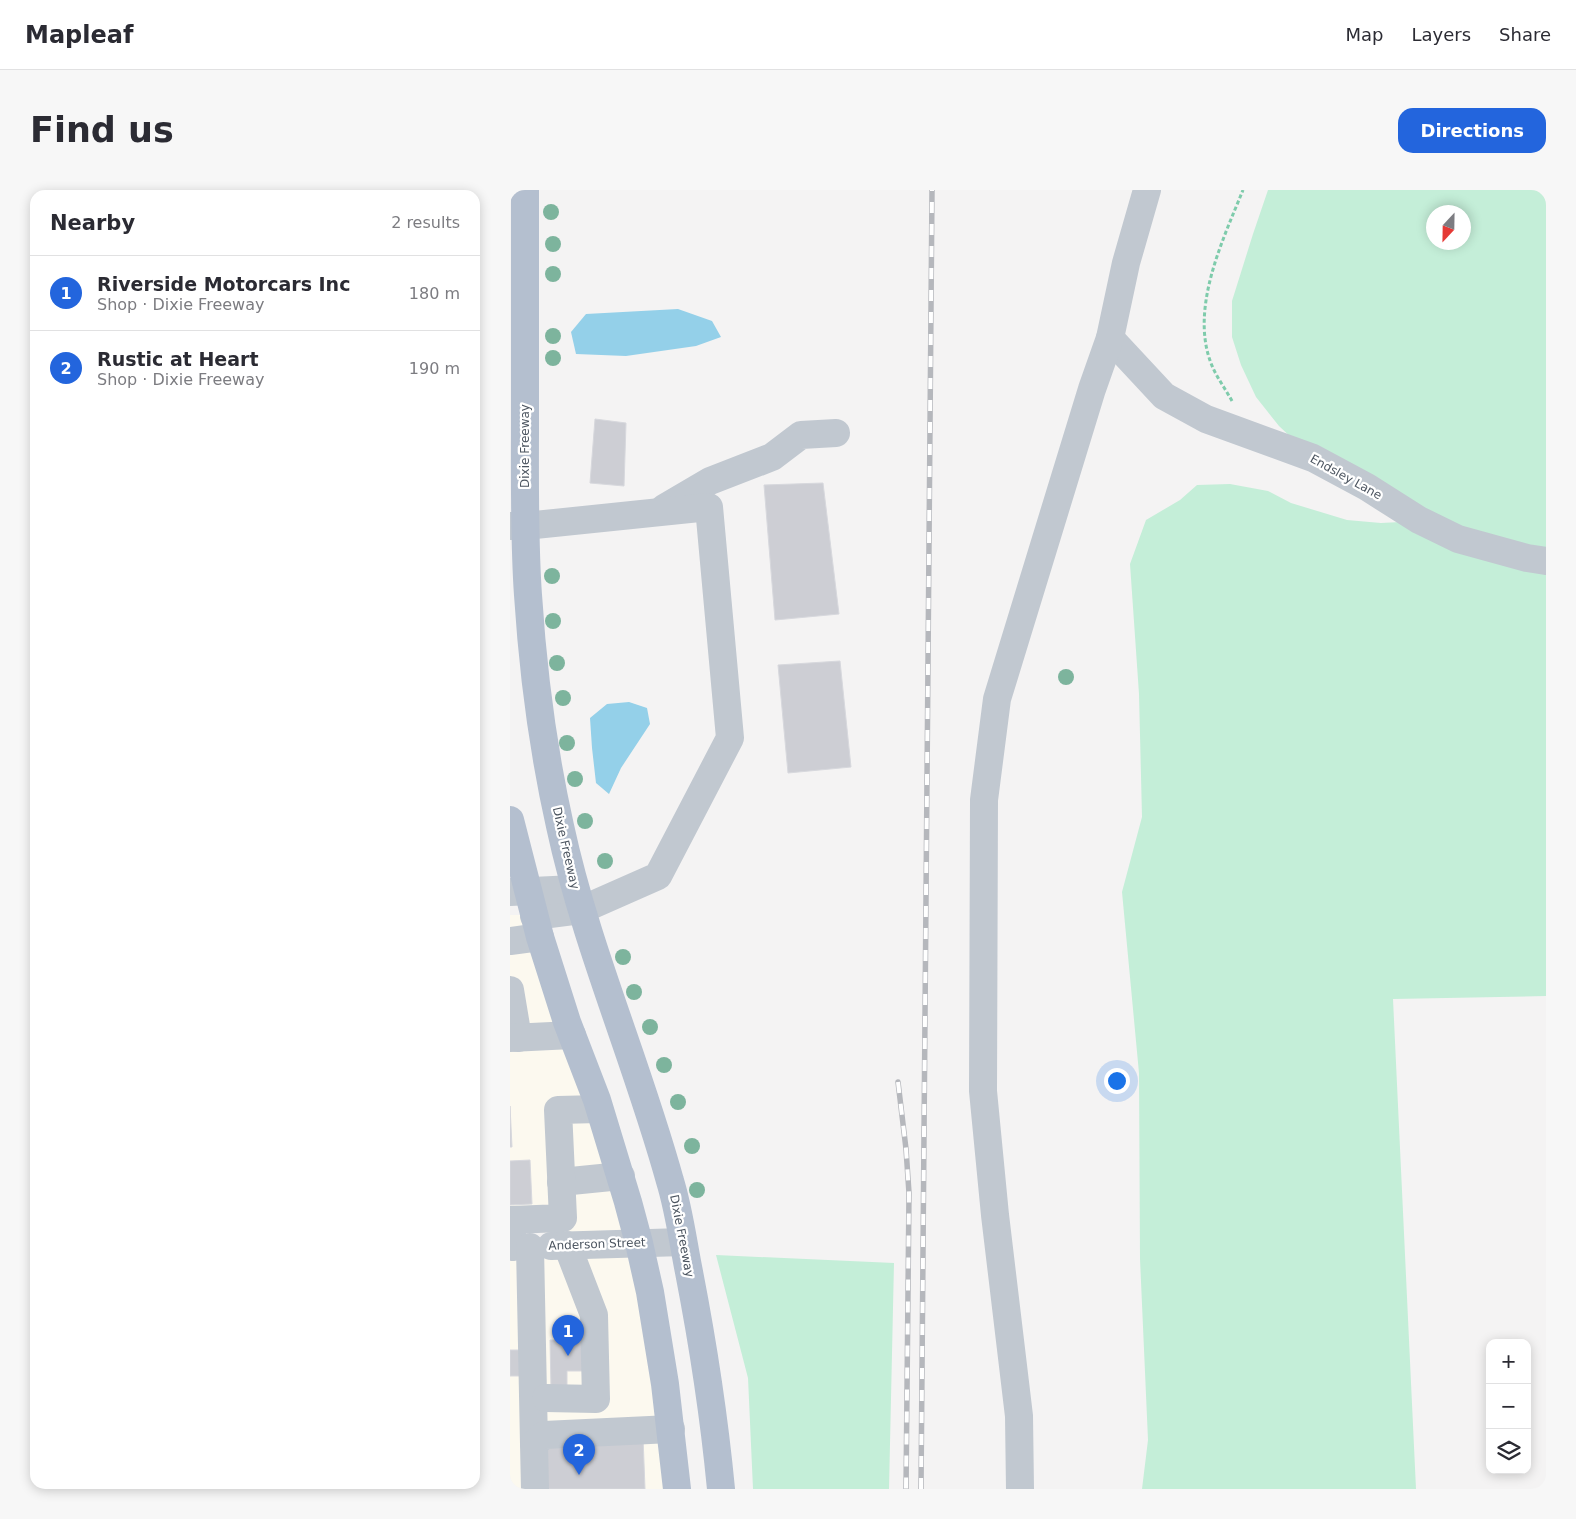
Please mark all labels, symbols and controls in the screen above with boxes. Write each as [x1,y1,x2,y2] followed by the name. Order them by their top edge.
[25,21,133,49] text: Mapleaf
[1345,24,1383,45] text: Map
[1411,24,1471,45] text: Layers
[1499,24,1551,45] text: Share
[1398,108,1546,153] button: Directions
[30,110,174,150] text: Find us
[1426,205,1471,250] north arrow
[50,211,135,235] text: Nearby
[391,213,460,232] text: 2 results
[97,273,350,295] text: Riverside Motorcars Inc
[60,284,72,303] text: 1
[409,284,460,303] text: 180 m
[97,295,264,314] text: Shop · Dixie Freeway
[97,348,259,370] text: Rustic at Heart
[60,359,72,378] text: 2
[409,359,460,378] text: 190 m
[97,370,264,389] text: Shop · Dixie Freeway
[518,404,532,488] street label: Dixie Freeway
[1308,452,1384,502] street label: Endsley Lane
[550,806,582,890] street label: Dixie Freeway
[1104,1068,1130,1094] your location
[667,1193,697,1279] street label: Dixie Freeway
[548,1235,646,1253] street label: Anderson Street
[552,1315,584,1356] pin: 1
[1486,1339,1531,1474] map controls
[1486,1339,1531,1384] button: +
[1486,1384,1531,1429] button: −
[1486,1429,1531,1474] button: layers
[563,1434,595,1475] pin: 2

